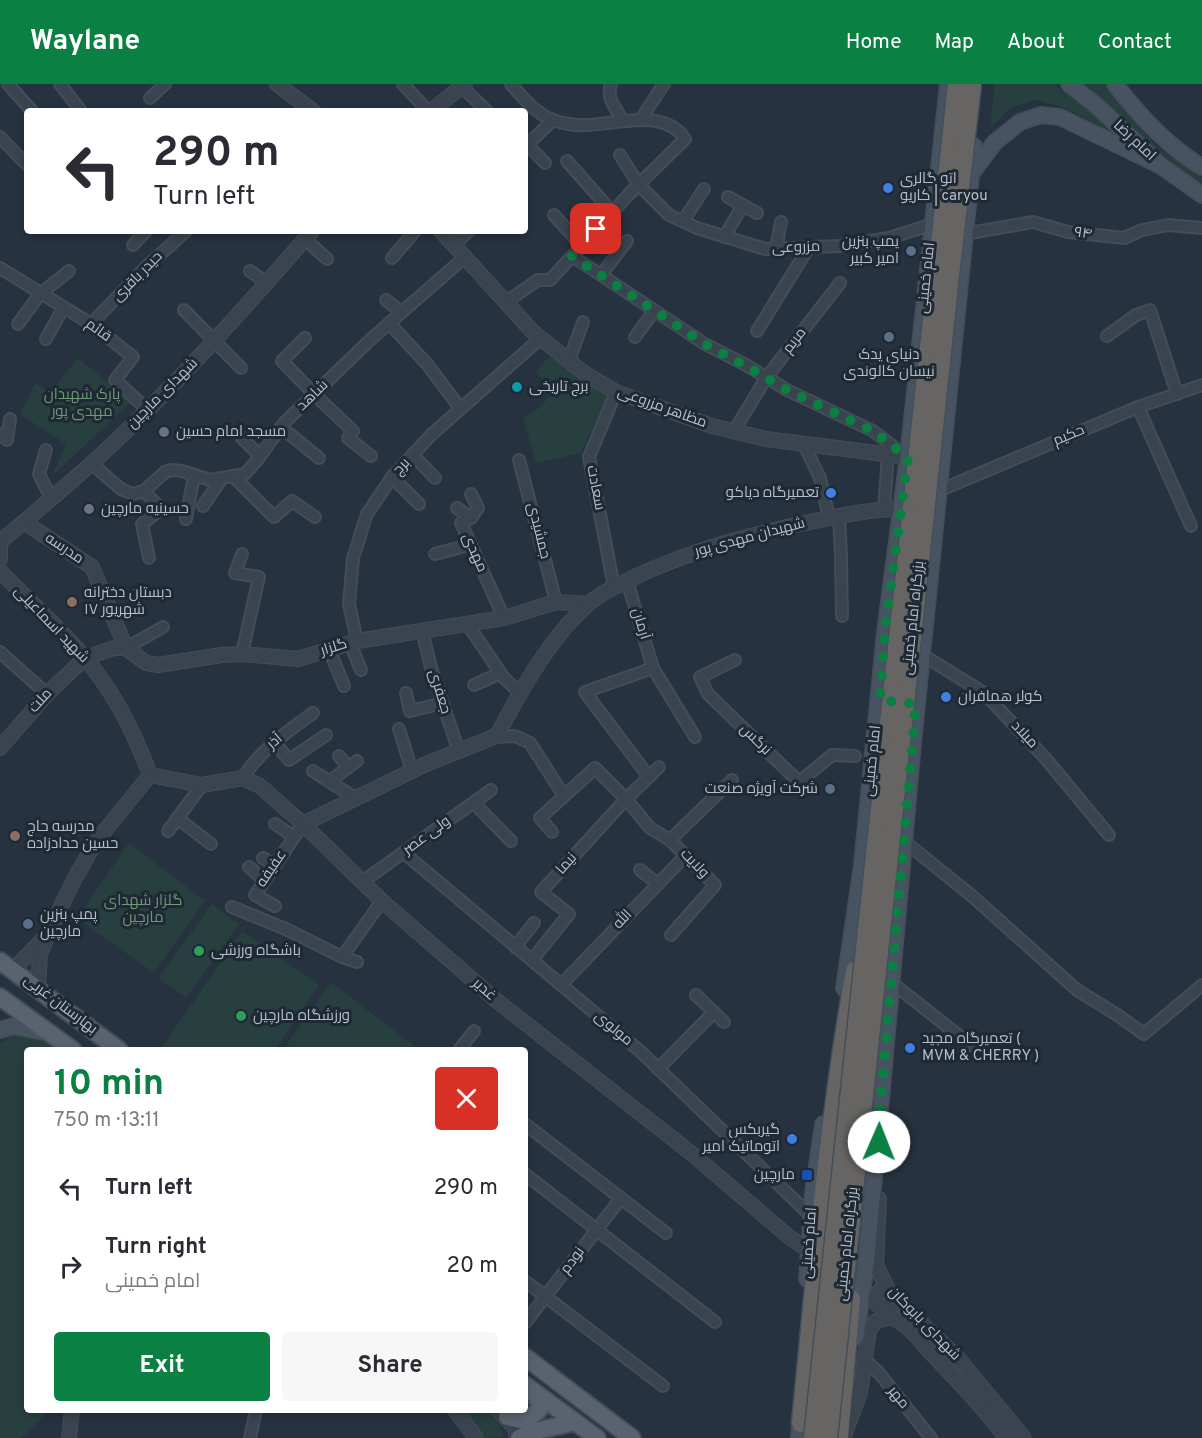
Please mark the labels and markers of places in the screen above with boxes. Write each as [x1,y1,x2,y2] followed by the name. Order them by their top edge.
[900,170,988,206] place label: اتو گالری کاریو | caryou
[881,181,895,195] marker: اتو گالری کاریو | caryou
[570,203,621,254] pin
[842,233,899,269] place label: پمپ بنزین امیر کبیر
[904,244,918,258] marker: پمپ بنزین امیر کبیر
[882,330,896,344] marker: دنیای یدک نیسان کالوندی
[843,346,935,382] place label: دنیای یدک نیسان کالوندی
[529,378,588,397] place label: برج تاریخی
[510,380,524,394] marker: برج تاریخی
[176,423,286,442] place label: مسجد امام حسین
[157,425,171,439] marker: مسجد امام حسین
[726,484,819,503] place label: تعمیرگاه دیاکو
[824,486,838,500] marker: تعمیرگاه دیاکو
[101,500,189,519] place label: حسینیه مارچین
[82,502,96,516] marker: حسینیه مارچین
[84,584,172,620] place label: دبستان دخترانه ۱۷ شهریور
[65,595,79,609] marker: دبستان دخترانه ۱۷ شهریور
[958,688,1042,707] place label: کولر همافران
[939,690,953,704] marker: کولر همافران
[705,780,818,799] place label: شرکت آویژه صنعت
[823,782,837,796] marker: شرکت آویژه صنعت
[27,818,118,854] place label: مدرسه حاج حسین حدادزاده
[8,829,22,843] marker: مدرسه حاج حسین حدادزاده
[40,906,97,942] place label: پمپ بنزین مارچین
[21,917,35,931] marker: پمپ بنزین مارچین
[211,942,301,961] place label: باشگاه ورزشی
[192,944,206,958] marker: باشگاه ورزشی
[253,1007,350,1026] place label: ورزشگاه مارچین
[234,1009,248,1023] marker: ورزشگاه مارچین
[922,1030,1039,1066] place label: تعمیرگاه مجید ( MVM & CHERRY )
[903,1041,917,1055] marker: تعمیرگاه مجید ( MVM & CHERRY )
[701,1121,780,1157] place label: گیربکس اتوماتیک امیر
[785,1132,799,1146] marker: گیربکس اتوماتیک امیر
[754,1166,795,1185] place label: مارچین
[800,1168,814,1182] marker: مارچین

